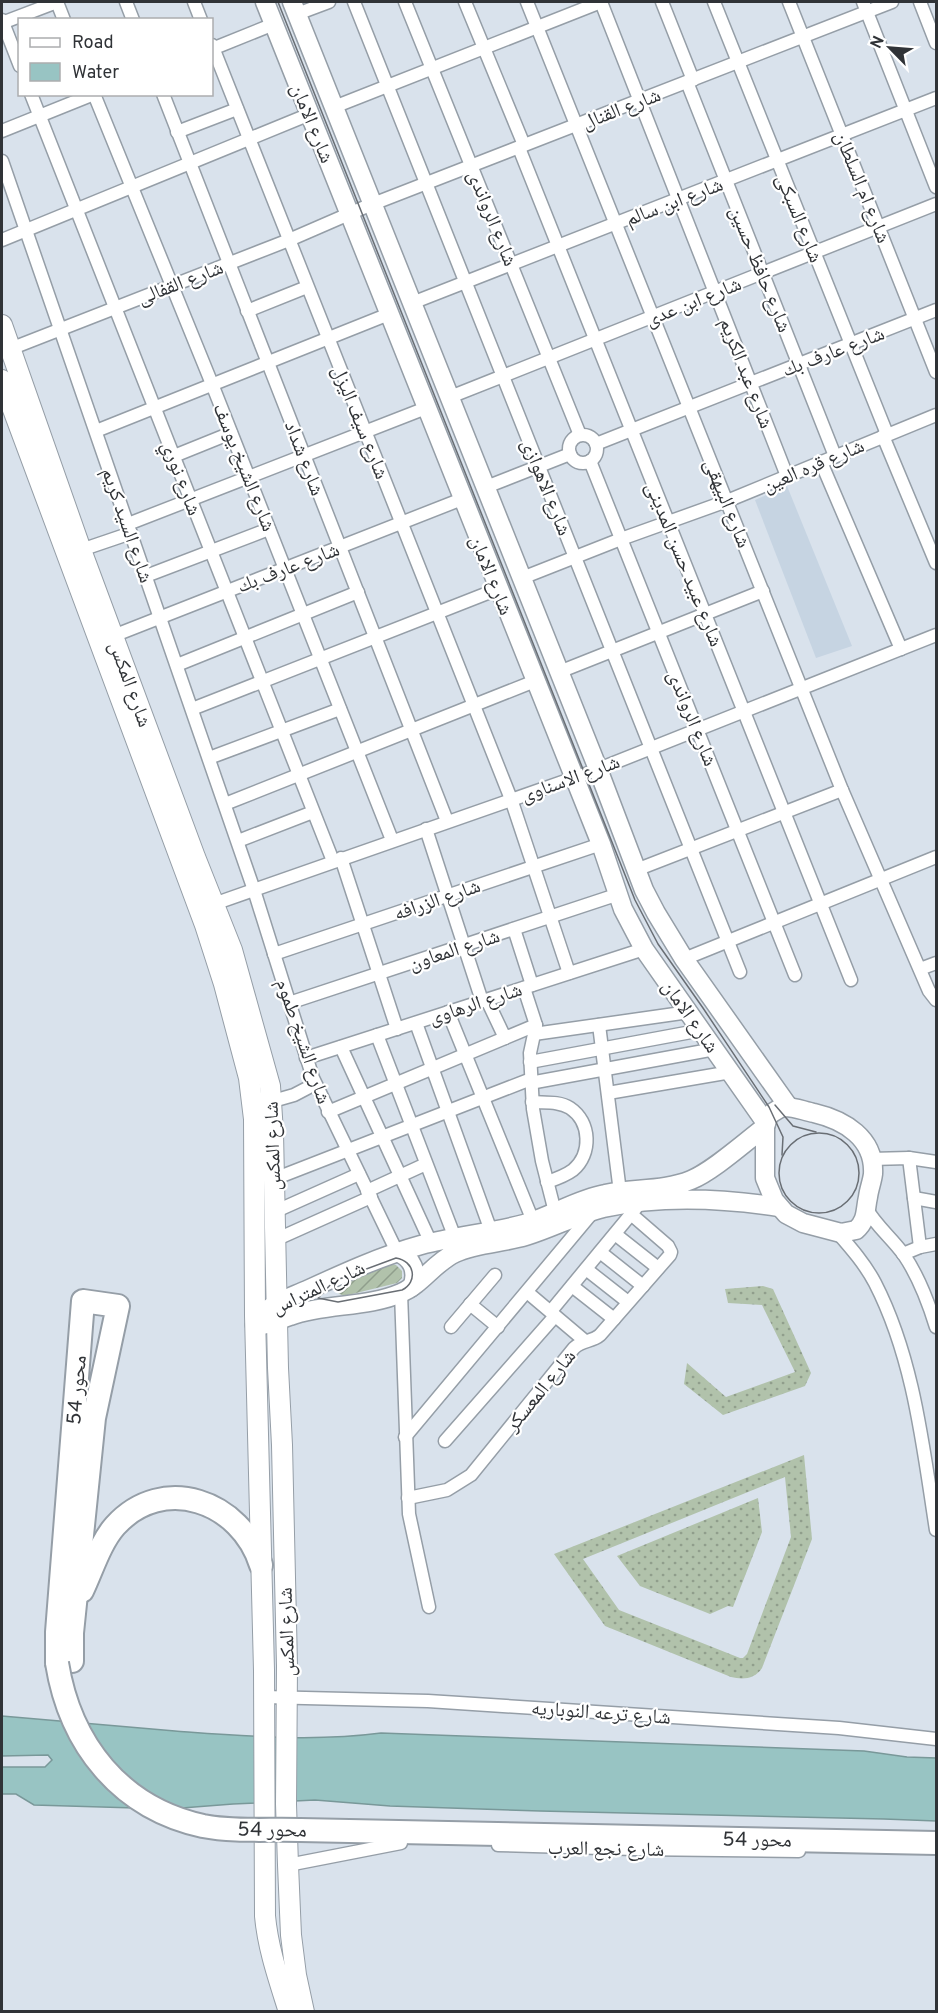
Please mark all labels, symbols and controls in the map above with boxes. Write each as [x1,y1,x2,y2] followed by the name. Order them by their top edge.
[18,18,213,96] legend
[860,18,920,78] north arrow
[72,32,114,55] text: Road
[867,33,890,52] text: N
[72,62,119,85] text: Water
[283,80,339,167] street label: شارع الامان
[579,83,665,137] street label: شارع القنال
[827,128,895,248] street label: شارع ام السلطان
[460,167,522,271] street label: شارع الرواندى
[769,170,828,267] street label: شارع السبكى
[622,172,727,233] street label: شارع ابن سالم
[722,203,796,337] street label: شارع حافظ حسين
[134,256,228,312] street label: شارع القفالى
[642,272,746,334] street label: شارع ابن عدى
[712,315,778,433] street label: شارع عبد الكريم
[779,321,889,384] street label: شارع عارف بك
[325,362,394,483] street label: شارع سيف اليزل
[206,400,281,536] street label: شارع الشيخ يوسف
[277,417,329,500] street label: شارع شداد
[759,434,869,500] street label: شارع قره العين
[514,435,576,540] street label: شارع الاهوازى
[153,438,206,520] street label: شارع نوري
[697,455,756,552] street label: شارع البيهقى
[94,465,158,587] street label: شارع السيد كريم
[638,478,728,651] street label: شارع عبيد حسن المدينى
[462,532,518,619] street label: شارع الامان
[234,537,344,600] street label: شارع عارف بك
[102,638,157,731] street label: شارع المكس
[660,667,722,771] street label: شارع الرواندى
[518,750,624,810] street label: شارع الاسناوى
[391,874,484,928] street label: شارع الزرافه
[406,924,504,978] street label: شارع المعاون
[655,975,724,1059] street label: شارع الامان
[269,976,336,1108] street label: شارع الشيخ طموم
[426,978,526,1032] street label: شارع الرهاوى
[259,1101,289,1191] street label: شارع المكس
[268,1256,370,1322] street label: شارع المتراس
[500,1345,583,1439] street label: شارع المعسكر
[62,1354,94,1426] street label: محور 54
[273,1587,303,1677] street label: شارع المكس
[530,1696,672,1732] street label: شارع ترعه النوباريه
[237,1817,307,1845] street label: محور 54
[722,1827,792,1855] street label: محور 54
[547,1836,664,1864] street label: شارع نجع العرب

